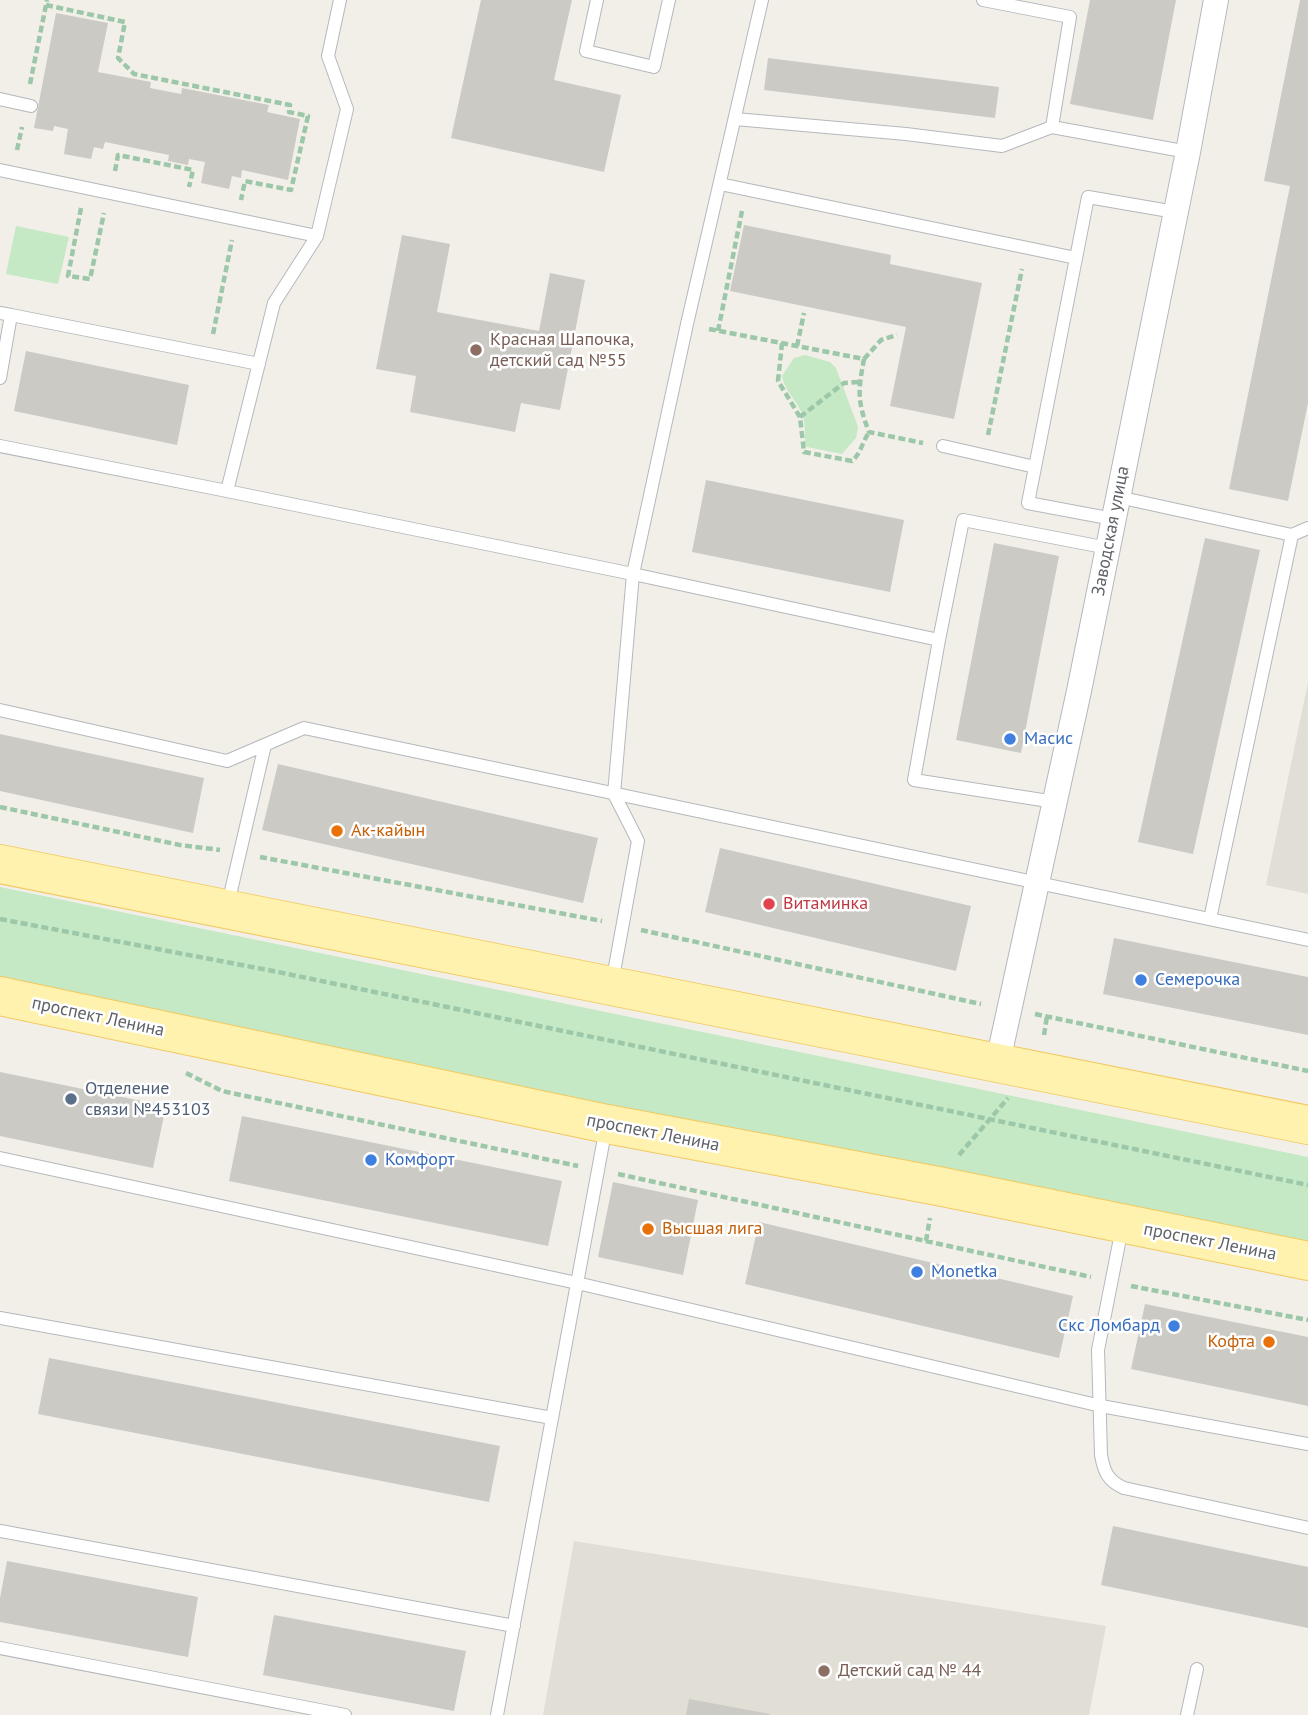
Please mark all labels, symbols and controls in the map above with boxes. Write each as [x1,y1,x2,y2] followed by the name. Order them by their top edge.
[490,329,634,372] place label: Красная Шапочка, детский сад №55
[468,342,484,358] marker: Красная Шапочка, детский сад №55
[1088,464,1134,598] street label: Заводская улица
[1024,728,1073,750] place label: Масис
[1002,731,1018,747] marker: Масис
[351,820,425,842] place label: Ак-кайын
[329,823,345,839] marker: Ак-кайын
[783,893,868,915] place label: Витаминка
[761,896,777,912] marker: Витаминка
[1155,969,1240,991] place label: Семерочка
[1133,972,1149,988] marker: Семерочка
[30,992,166,1042] street label: проспект Ленина
[85,1078,210,1120] place label: Отделение связи №453103
[63,1091,79,1107] marker: Отделение связи №453103
[585,1110,721,1156] street label: проспект Ленина
[385,1149,455,1171] place label: Комфорт
[363,1152,379,1168] marker: Комфорт
[662,1218,762,1240] place label: Высшая лига
[1142,1219,1278,1265] street label: проспект Ленина
[640,1221,656,1237] marker: Высшая лига
[931,1261,998,1283] place label: Monetka
[909,1264,925,1280] marker: Monetka
[1058,1315,1160,1337] place label: Скс Ломбард
[1166,1318,1182,1334] marker: Скс Ломбард
[1207,1331,1255,1353] place label: Кофта
[1261,1334,1277,1350] marker: Кофта
[838,1660,981,1682] place label: Детский сад № 44
[816,1663,832,1679] marker: Детский сад № 44

